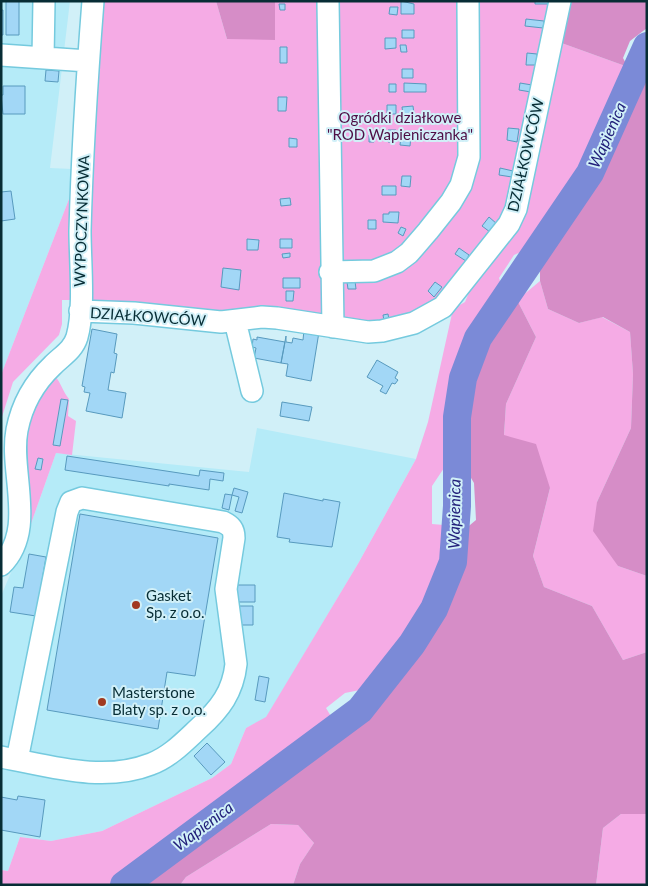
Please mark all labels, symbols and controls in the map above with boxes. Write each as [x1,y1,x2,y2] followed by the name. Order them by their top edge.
[503,96,547,213] street label: DZIAŁKOWCÓW
[584,99,629,171] water label: Wapienica
[327,108,473,143] park label: Ogródki działkowe "ROD Wapieniczanka"
[70,154,92,287] street label: WYPOCZYNKOWA
[90,303,207,329] street label: DZIAŁKOWCÓW
[443,479,464,549] water label: Wapienica
[146,586,204,621] place label: Gasket Sp. z o.o.
[130,599,142,611] marker: Gasket Sp. z o.o.
[112,683,206,718] place label: Masterstone Blaty sp. z o.o.
[96,696,108,708] marker: Masterstone Blaty sp. z o.o.
[169,797,236,854] water label: Wapienica

